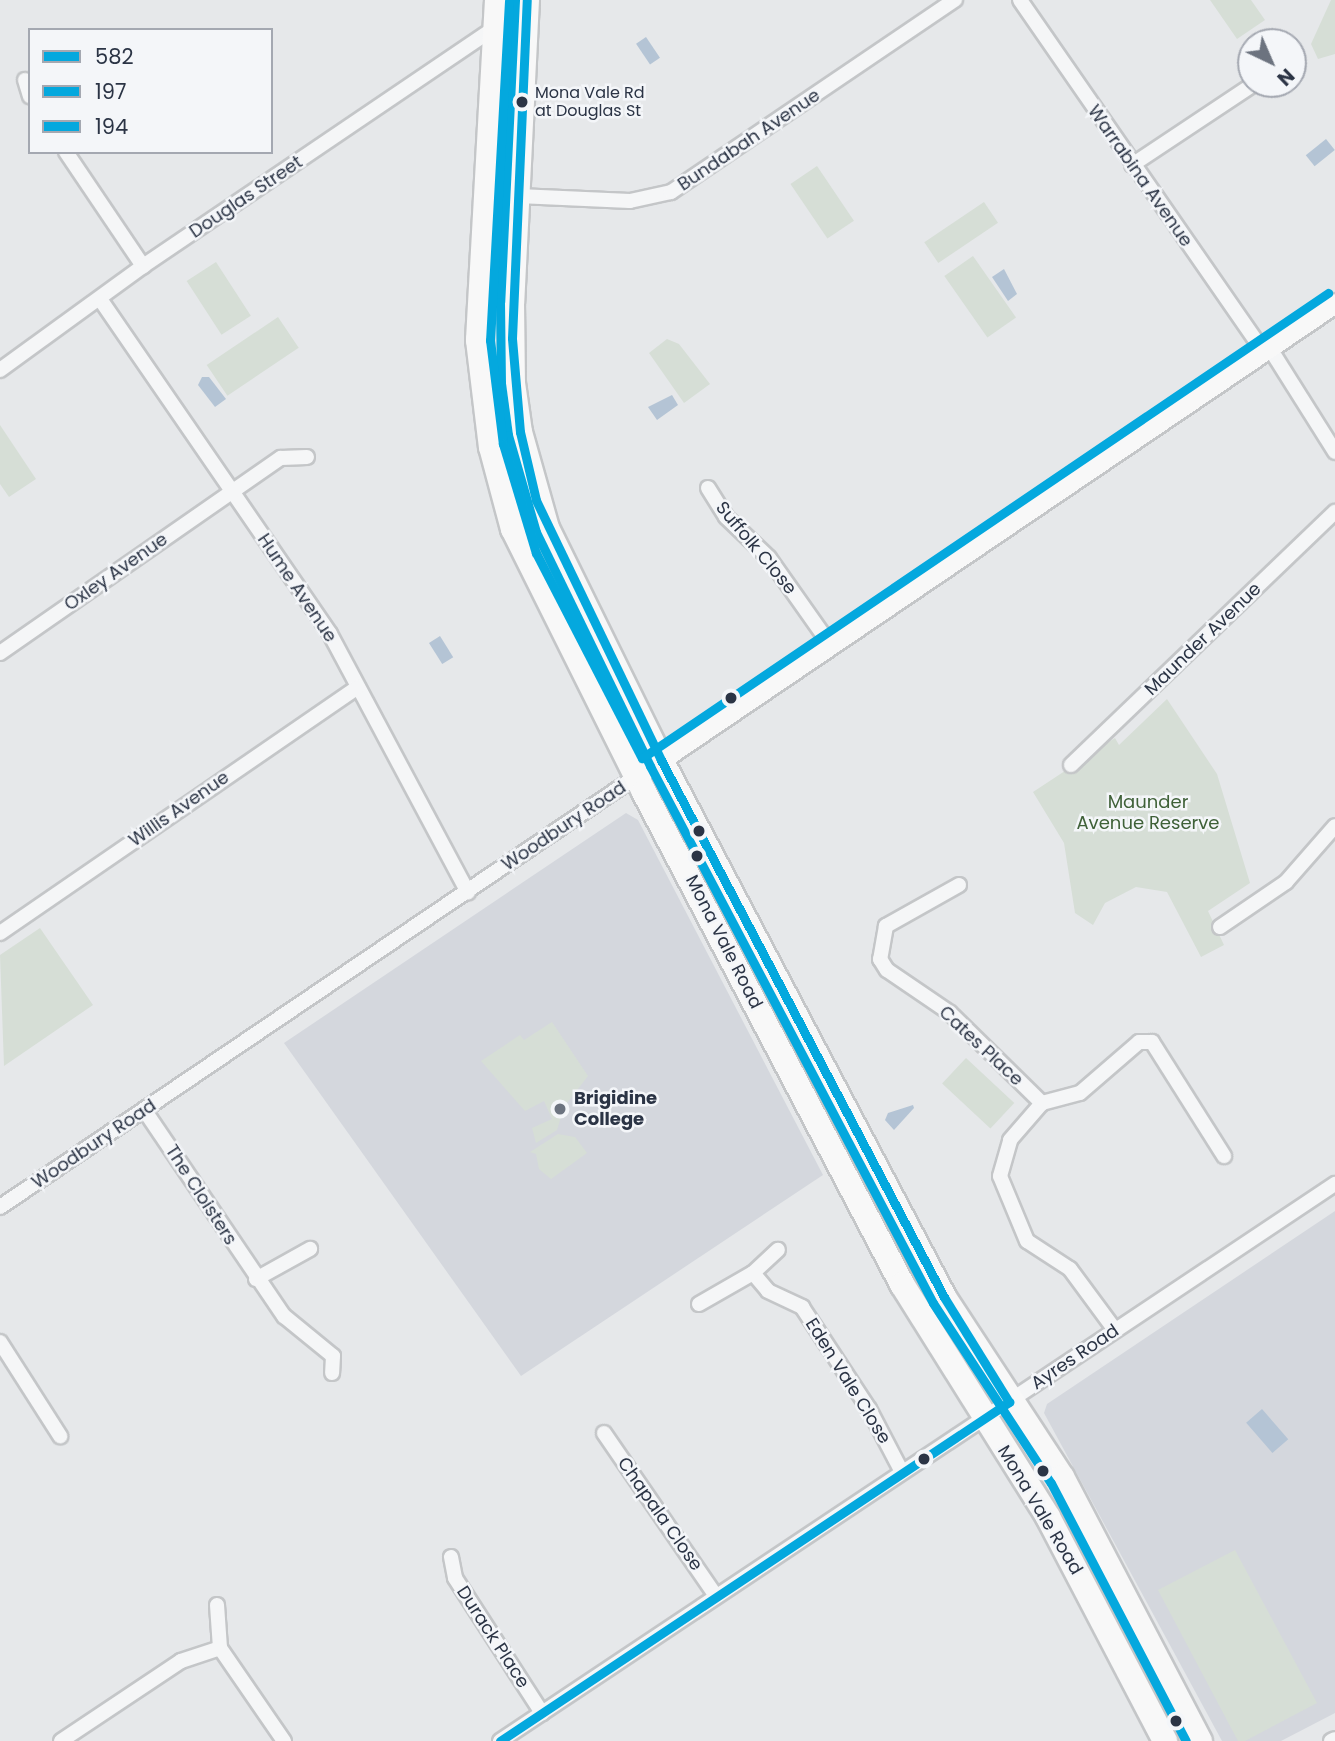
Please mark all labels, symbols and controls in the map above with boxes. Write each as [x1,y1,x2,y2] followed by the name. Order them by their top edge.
[28,28,273,154] legend
[1237,28,1307,98] north arrow
[95,42,134,71] text: 582
[1271,62,1300,92] text: N
[95,77,126,106] text: 197
[535,83,645,121] place label: Mona Vale Rd at Douglas St
[674,84,824,196] street label: Bundabah Avenue
[515,95,529,109] marker: Mona Vale Rd at Douglas St
[1083,101,1197,251] street label: Warrabina Avenue
[95,112,128,141] text: 194
[185,151,307,243] street label: Douglas Street
[711,497,801,599] street label: Suffolk Close
[60,528,172,616] street label: Oxley Avenue
[253,530,341,646] street label: Hume Avenue
[1140,578,1266,700] street label: Maunder Avenue
[724,691,738,705] unlabelled marker
[125,767,233,851] street label: Willis Avenue
[498,777,630,875] street label: Woodbury Road
[1076,792,1220,834] park label: Maunder Avenue Reserve
[692,824,706,838] unlabelled marker
[690,849,704,863] unlabelled marker
[681,872,767,1012] street label: Mona Vale Road
[934,1002,1028,1090] street label: Cates Place
[574,1088,657,1130] place label: Brigidine College
[28,1095,160,1193] street label: Woodbury Road
[552,1101,568,1117] marker: Brigidine College
[161,1141,241,1249] street label: The Cloisters
[801,1314,895,1448] street label: Eden Vale Close
[1027,1320,1123,1394] street label: Ayres Road
[993,1441,1087,1579] street label: Mona Vale Road
[917,1452,931,1466] unlabelled marker
[613,1453,707,1575] street label: Chapala Close
[1036,1464,1050,1478] unlabelled marker
[452,1582,534,1692] street label: Durack Place
[1169,1714,1183,1728] unlabelled marker

